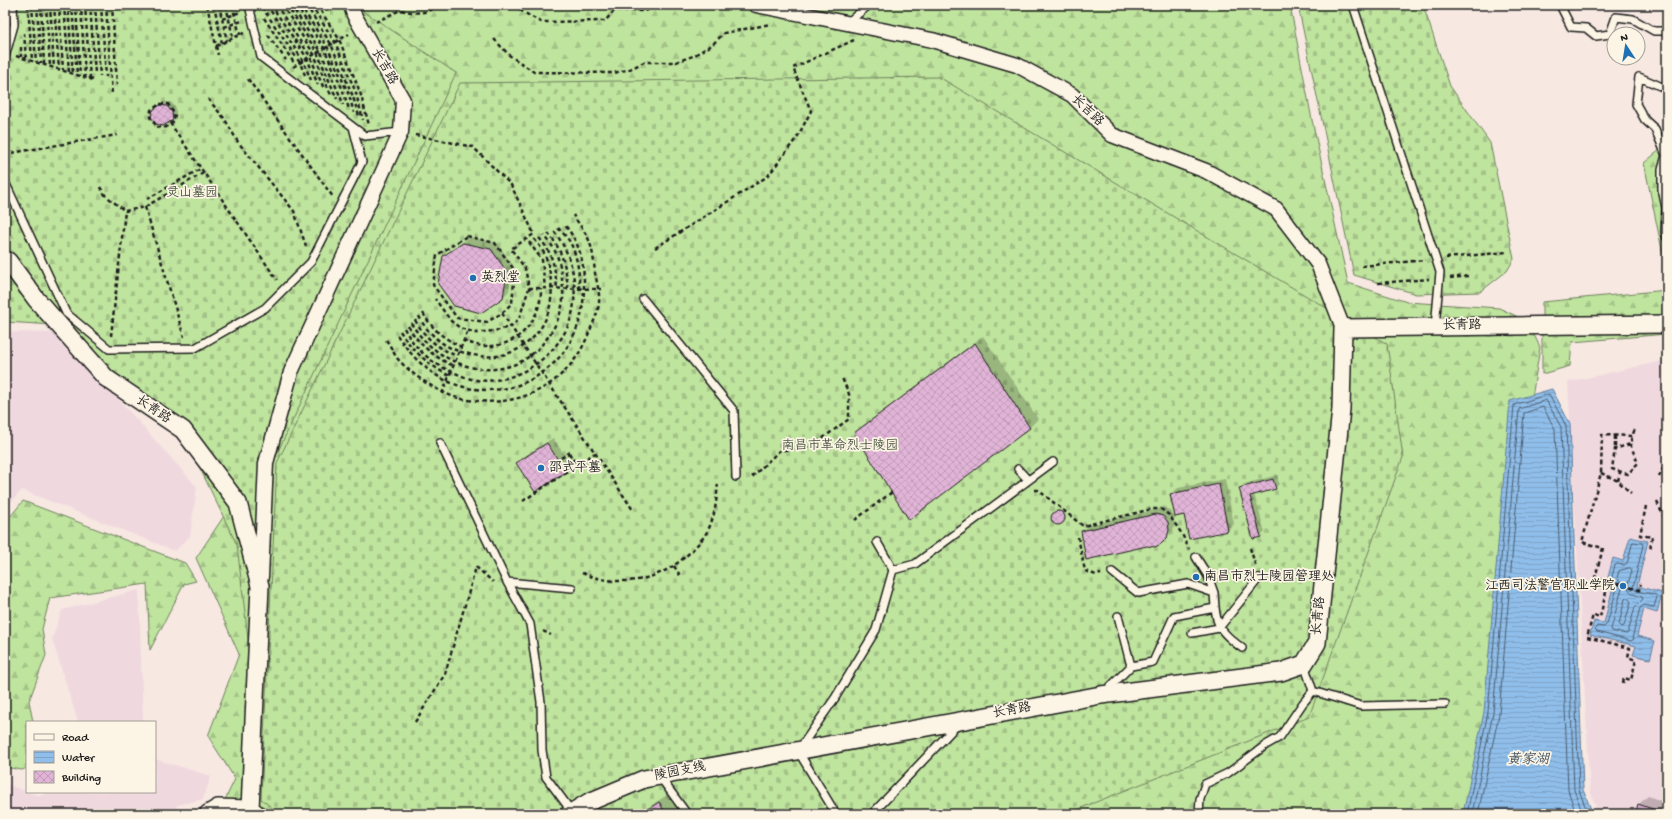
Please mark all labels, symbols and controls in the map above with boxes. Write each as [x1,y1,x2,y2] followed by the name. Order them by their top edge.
[1606,26,1646,66] north arrow
[1620,32,1629,45] text: N
[368,46,401,88] street label: 长吉路
[1068,91,1107,130] street label: 长吉路
[166,185,218,201] park label: 灵山墓园
[481,270,520,286] place label: 英烈堂
[468,273,478,283] marker: 英烈堂
[1442,317,1482,334] street label: 长青路
[133,392,174,427] street label: 长青路
[781,438,899,454] park label: 南昌市革命烈士陵园
[549,460,601,476] place label: 邵式平墓
[536,463,546,473] marker: 邵式平墓
[1204,569,1334,585] place label: 南昌市烈士陵园管理处
[1191,572,1201,582] marker: 南昌市烈士陵园管理处
[1485,577,1615,594] place label: 江西司法警官职业学院
[1618,581,1628,591] marker: 江西司法警官职业学院
[1309,596,1328,636] street label: 长青路
[991,699,1033,722] street label: 长青路
[26,721,156,793] legend
[62,732,89,746] text: Road
[1507,751,1551,769] water label: 黄家湖
[62,752,96,766] text: Water
[653,759,707,784] street label: 陵园支线
[61,772,101,786] text: Building

